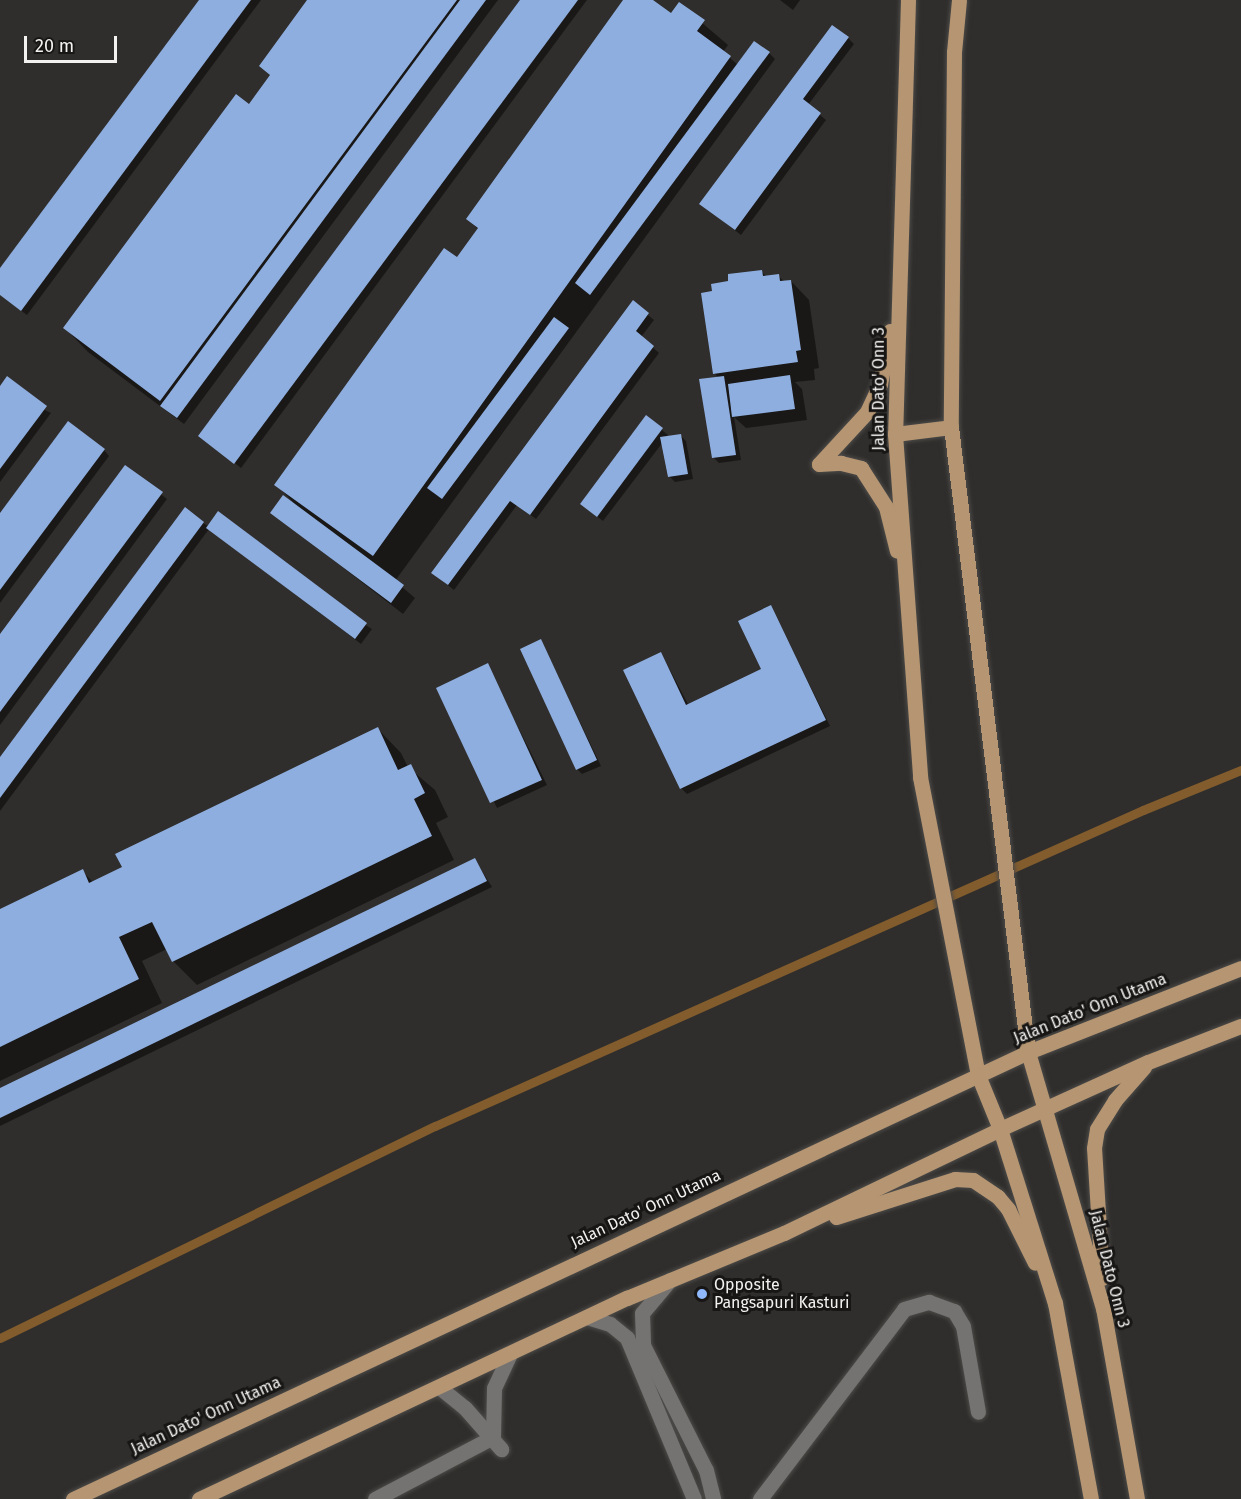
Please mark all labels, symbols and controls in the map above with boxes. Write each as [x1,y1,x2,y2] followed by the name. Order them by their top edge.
[27,24,120,62] scale bar
[35,35,74,57] text: 20 m
[869,327,889,451] street label: Jalan Dato' Onn 3
[1011,970,1169,1048] street label: Jalan Dato' Onn Utama
[568,1166,724,1252] street label: Jalan Dato' Onn Utama
[1085,1208,1133,1330] street label: Jalan Dato Onn 3
[714,1275,850,1313] place label: Opposite Pangsapuri Kasturi
[695,1287,709,1301] marker: Opposite Pangsapuri Kasturi
[128,1373,284,1459] street label: Jalan Dato' Onn Utama

